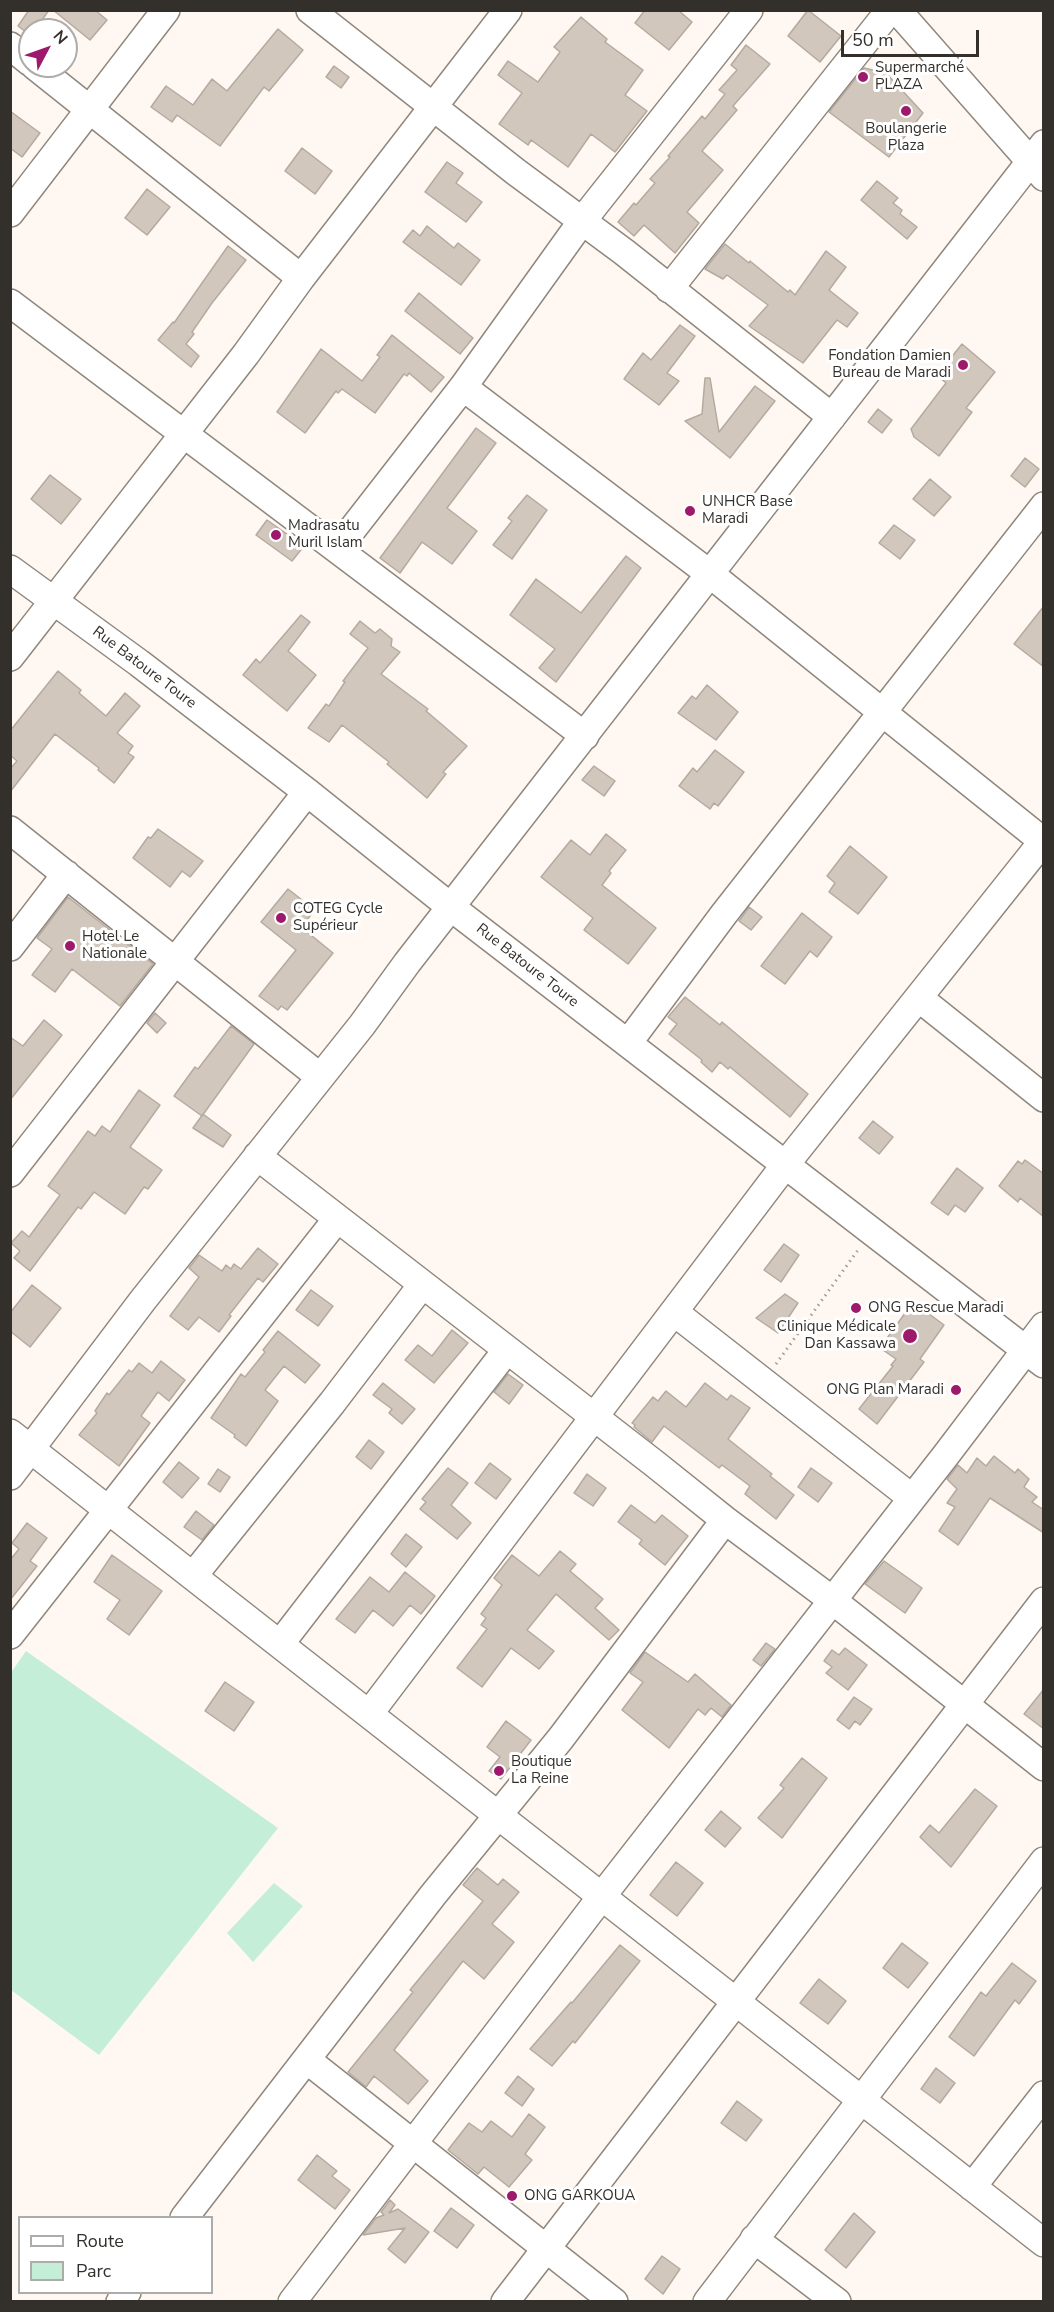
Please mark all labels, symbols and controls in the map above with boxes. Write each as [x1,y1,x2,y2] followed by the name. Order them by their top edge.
[18,18,78,78] north arrow
[844,18,982,56] scale bar
[48,26,72,49] text: N
[852,28,894,52] text: 50 m
[875,59,964,94] place label: Supermarché PLAZA
[856,70,870,84] marker: Supermarché PLAZA
[899,104,913,118] marker: Boulangerie Plaza
[865,120,947,155] place label: Boulangerie Plaza
[828,347,951,382] place label: Fondation Damien Bureau de Maradi
[956,358,970,372] marker: Fondation Damien Bureau de Maradi
[702,493,793,528] place label: UNHCR Base Maradi
[683,504,697,518] marker: UNHCR Base Maradi
[288,517,363,552] place label: Madrasatu Muril Islam
[269,528,283,542] marker: Madrasatu Muril Islam
[89,623,199,713] street label: Rue Batoure Toure
[293,900,383,935] place label: COTEG Cycle Supérieur
[274,911,288,925] marker: COTEG Cycle Supérieur
[472,920,582,1012] street label: Rue Batoure Toure
[82,928,147,963] place label: Hotel Le Nationale
[63,939,77,953] marker: Hotel Le Nationale
[868,1299,1004,1317] place label: ONG Rescue Maradi
[849,1301,863,1315] marker: ONG Rescue Maradi
[777,1318,896,1353] place label: Clinique Médicale Dan Kassawa
[901,1327,919,1345] marker: Clinique Médicale Dan Kassawa
[826,1381,944,1399] place label: ONG Plan Maradi
[949,1383,963,1397] marker: ONG Plan Maradi
[511,1753,572,1788] place label: Boutique La Reine
[492,1764,506,1778] marker: Boutique La Reine
[524,2187,635,2205] place label: ONG GARKOUA
[505,2189,519,2203] marker: ONG GARKOUA
[18,2216,213,2294] legend
[76,2229,124,2253] text: Route
[76,2259,111,2283] text: Parc

